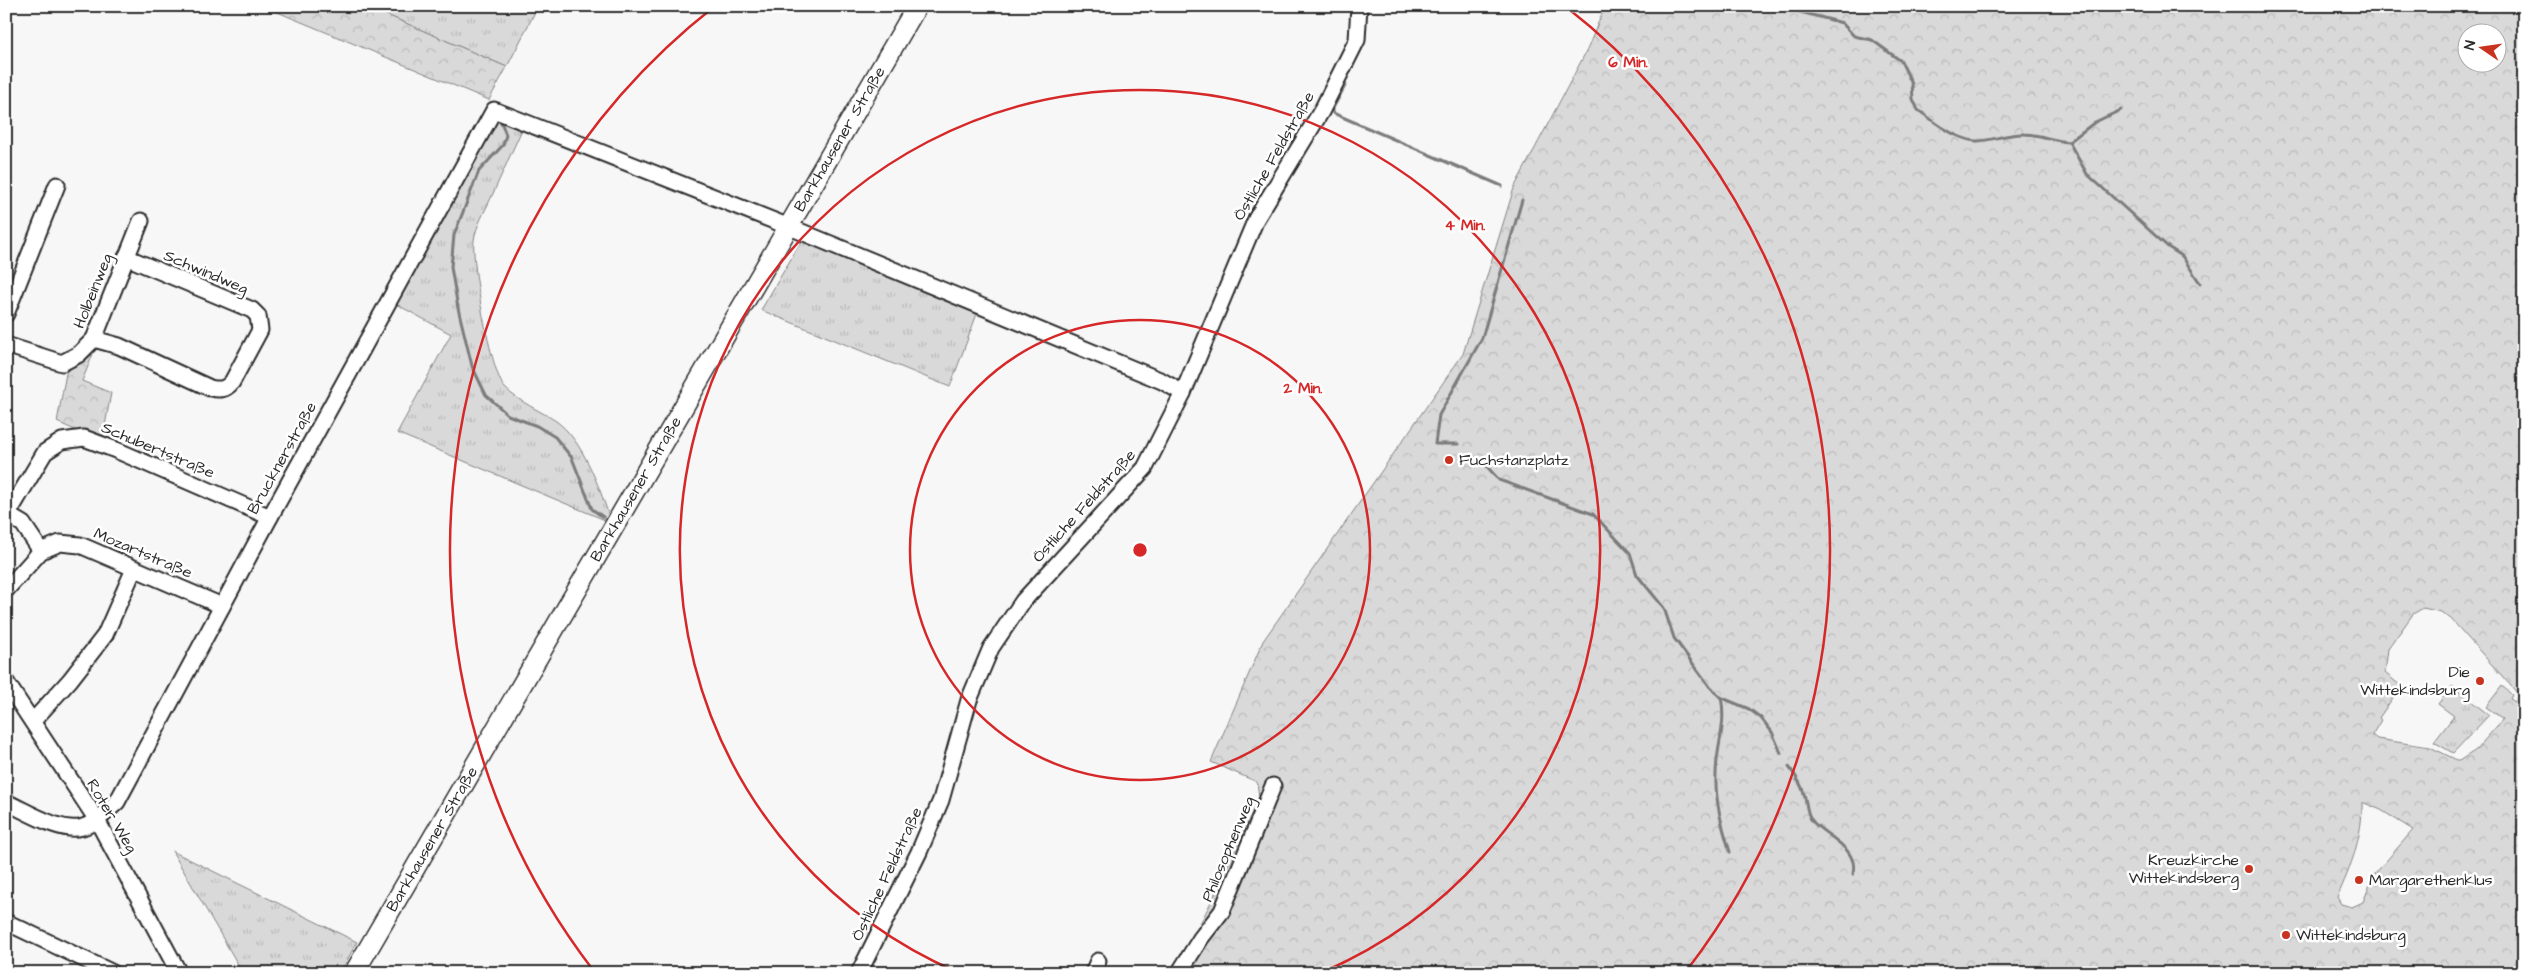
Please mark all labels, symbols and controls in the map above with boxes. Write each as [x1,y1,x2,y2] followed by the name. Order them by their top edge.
[2458,22,2508,72] north arrow
[2460,39,2481,52] text: N
[1608,52,1648,73] text: 6 Min.
[789,62,891,216] street label: Barkhausener Straße
[1228,87,1320,224] street label: Östliche Feldstraße
[1445,215,1485,236] text: 4 Min.
[160,244,252,301] street label: Schwindweg
[68,250,119,332] street label: Holbeinweg
[1283,378,1322,399] text: 2 Min.
[242,398,322,518] street label: Brucknerstraße
[585,412,687,566] street label: Barkhausener Straße
[98,416,218,484] street label: Schubertstraße
[1027,444,1141,567] street label: Östliche Feldstraße
[1459,449,1569,471] place label: Fuchstanzplatz
[1443,454,1455,466] marker: Fuchstanzplatz
[90,522,196,584] street label: Mozartstraße
[1131,541,1149,559] centre of rings
[2360,661,2470,702] place label: Die Wittekindsburg
[2474,675,2486,687] marker: Die Wittekindsburg
[381,762,483,916] street label: Barkhausener Straße
[80,775,143,858] street label: Roter Weg
[1196,793,1261,905] street label: Philosophenweg
[846,803,928,944] street label: Östliche Feldstraße
[2129,849,2239,890] place label: Kreuzkirche Wittekindsberg
[2243,863,2255,875] marker: Kreuzkirche Wittekindsberg
[2369,869,2493,892] place label: Margarethenklus
[2353,874,2365,886] marker: Margarethenklus
[2296,924,2406,947] place label: Wittekindsburg
[2280,929,2292,941] marker: Wittekindsburg

